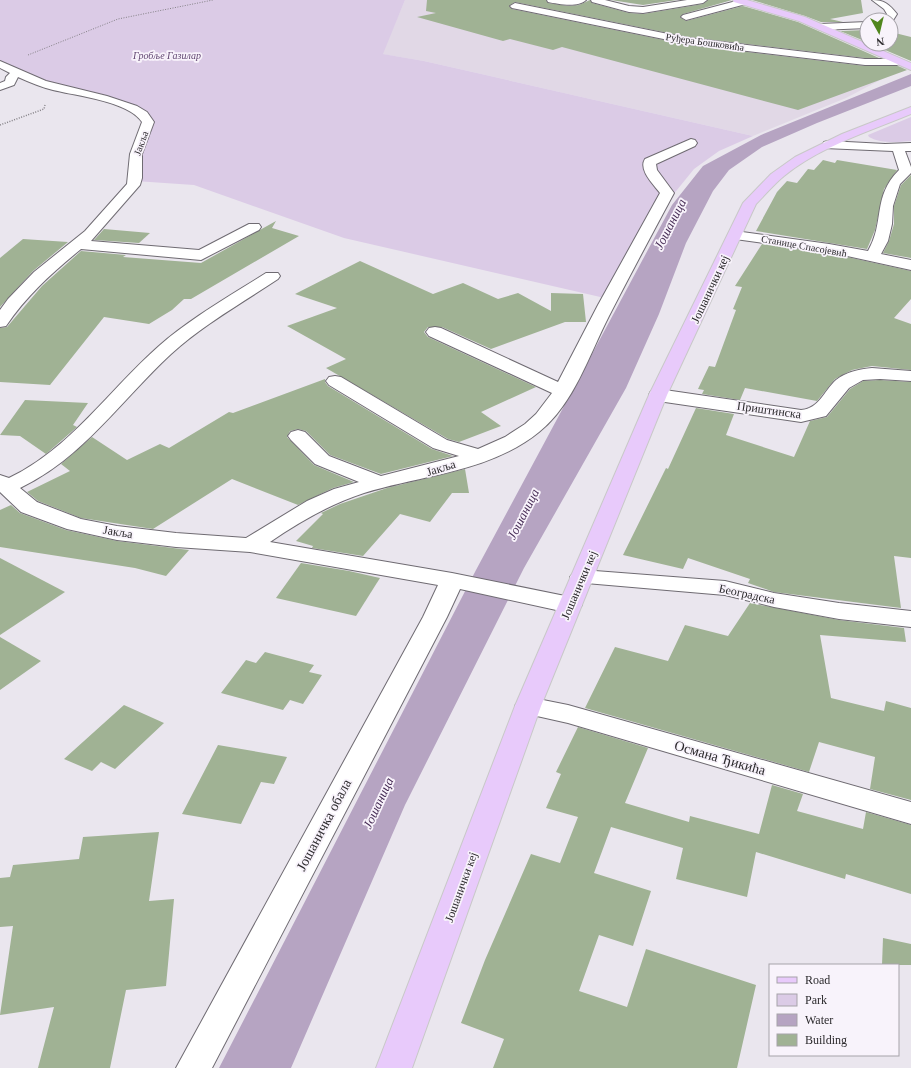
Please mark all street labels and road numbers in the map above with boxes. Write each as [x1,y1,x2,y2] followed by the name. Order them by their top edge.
[665,31,745,53] street label: Руђера Бошковића
[132,129,151,157] street label: Јакља
[760,233,848,259] street label: Станице Спасојевић
[688,253,732,325] street label: Јошанички кеј
[736,399,803,422] street label: Приштинска
[425,457,458,479] street label: Јакља
[102,523,135,541] street label: Јакља
[558,548,600,622] street label: Јошанички кеј
[718,581,777,607] street label: Београдска
[673,738,768,778] street label: Османа Ђикића
[294,776,355,873] street label: Јошаничка обала
[442,850,480,924] street label: Јошанички кеј

